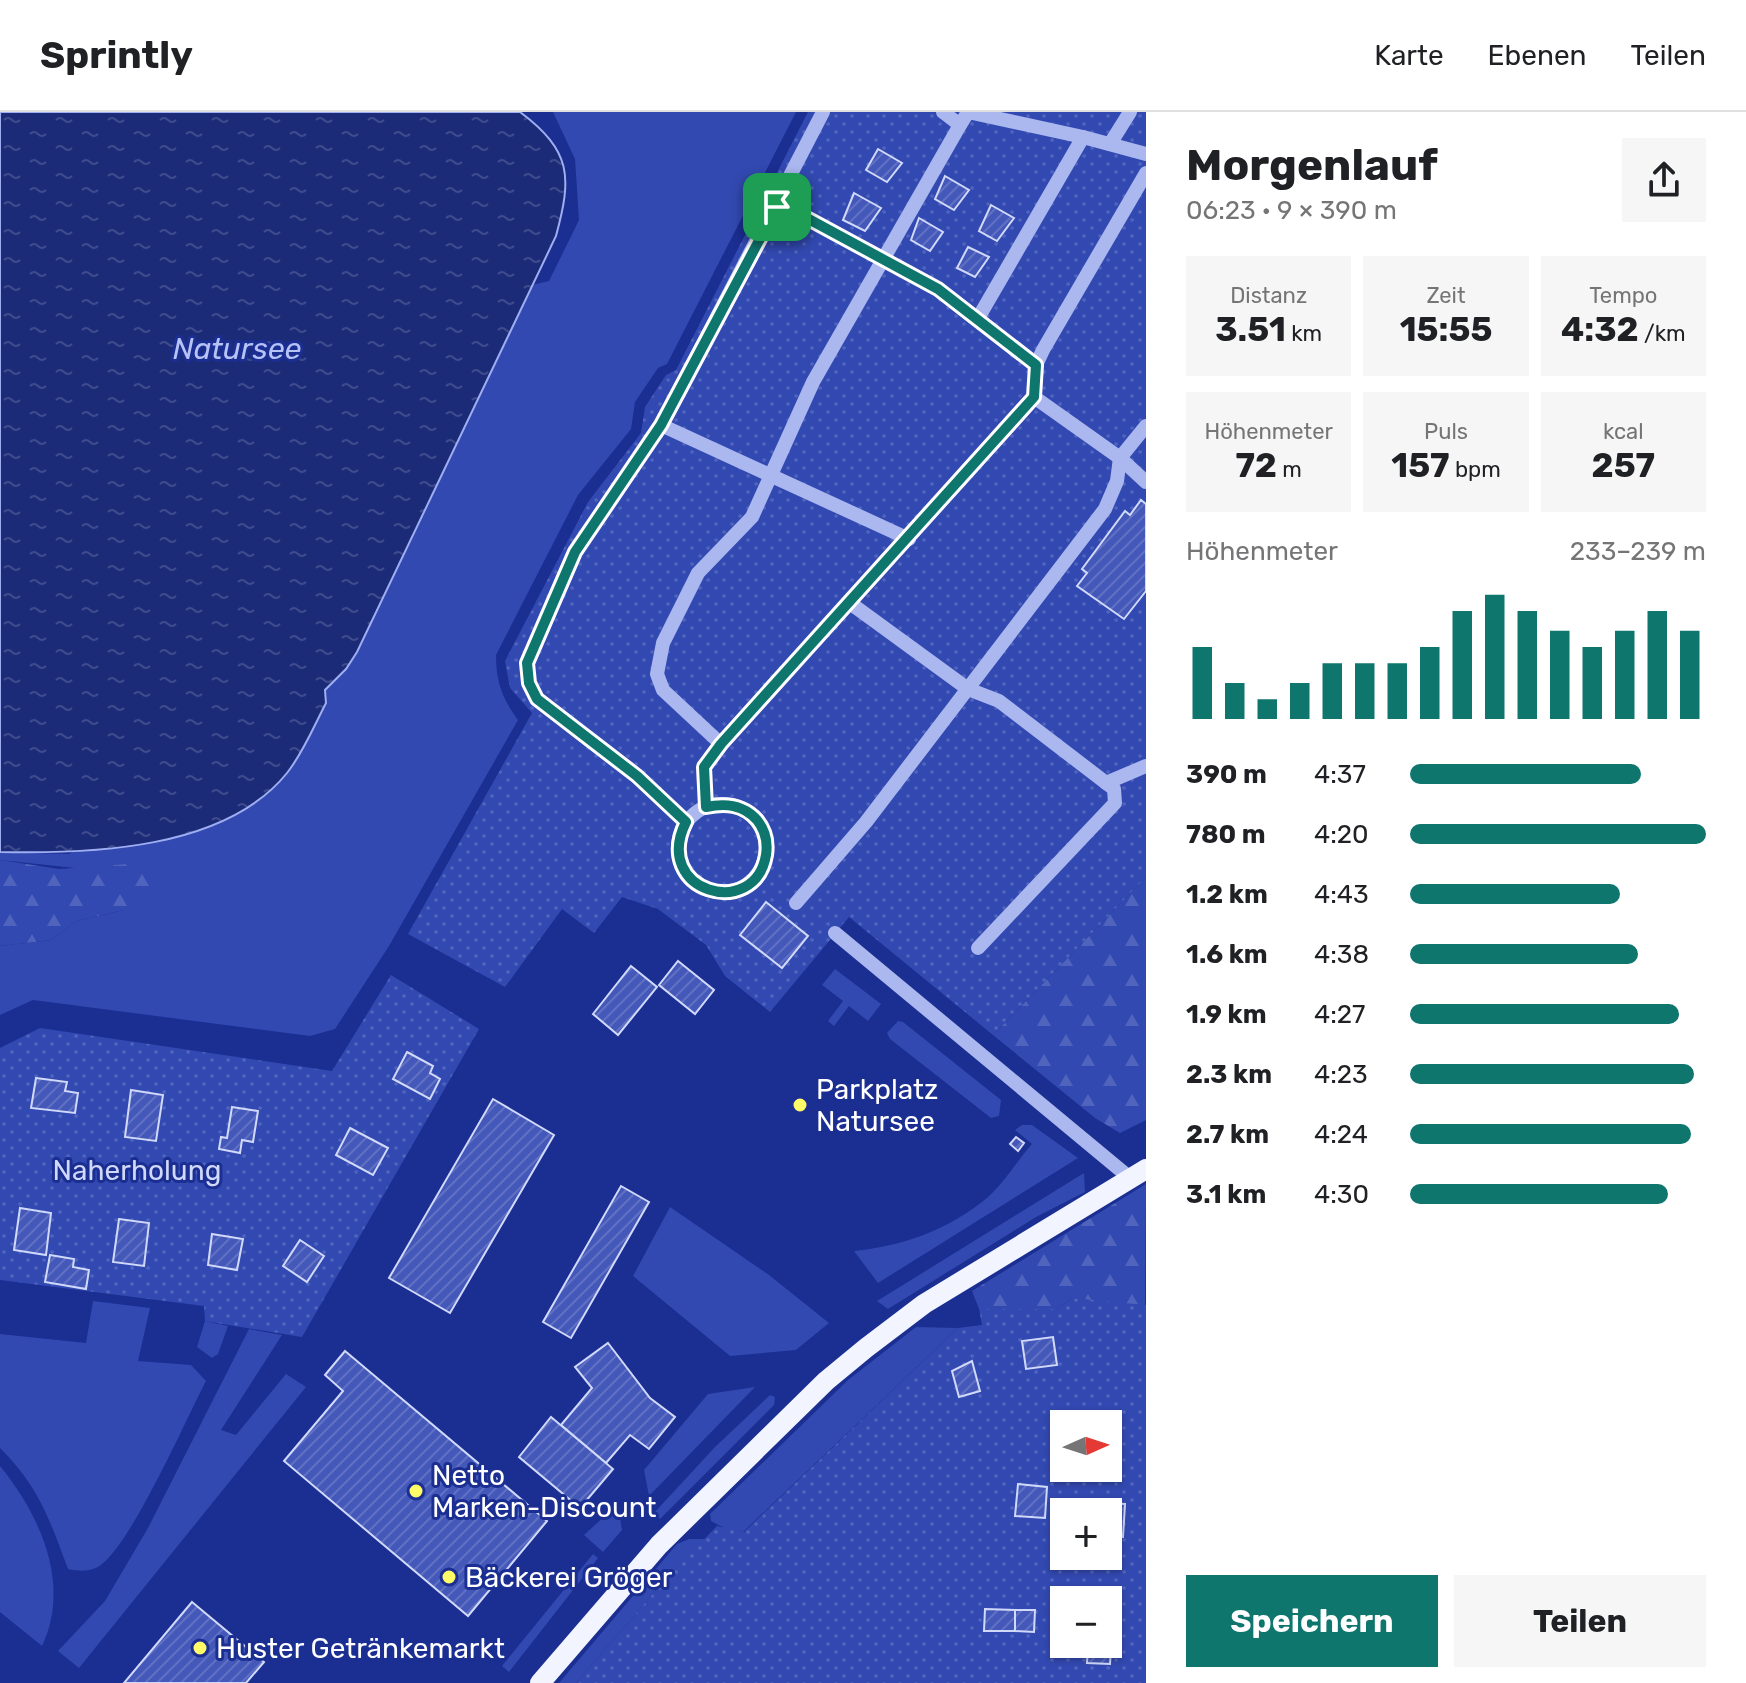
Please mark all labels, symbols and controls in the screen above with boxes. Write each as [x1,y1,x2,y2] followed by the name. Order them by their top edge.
[40,32,193,78] text: Sprintly
[1374,39,1444,72] text: Karte
[1488,39,1587,72] text: Ebenen
[1631,39,1706,72] text: Teilen
[1622,138,1706,222] button: share
[1186,139,1438,191] text: Morgenlauf
[743,173,811,241] pin
[755,185,799,229] icon: arrive
[1186,195,1397,226] text: 06:23 · 9 × 390 m
[1230,282,1307,309] text: Distanz
[1426,282,1466,309] text: Zeit
[1589,282,1657,309] text: Tempo
[1215,309,1286,350] text: 3.51
[1400,309,1492,350] text: 15:55
[1561,309,1639,350] text: 4:32
[1286,320,1322,347] text: km
[1639,320,1686,347] text: /km
[173,331,301,367] water label: Natursee
[1204,418,1333,445] text: Höhenmeter
[1424,418,1468,445] text: Puls
[1603,418,1644,445] text: kcal
[1235,445,1277,486] text: 72
[1391,445,1450,486] text: 157
[1592,445,1655,486] text: 257
[1277,456,1302,483] text: m
[1450,456,1501,483] text: bpm
[1186,536,1338,567] text: Höhenmeter
[1570,536,1706,567] text: 233–239 m
[1186,759,1267,790] text: 390 m
[1314,759,1366,790] text: 4:37
[1186,819,1266,850] text: 780 m
[1314,819,1369,850] text: 4:20
[1186,879,1268,910] text: 1.2 km
[1314,879,1369,910] text: 4:43
[1186,939,1268,970] text: 1.6 km
[1314,939,1369,970] text: 4:38
[1186,999,1267,1030] text: 1.9 km
[1314,999,1365,1030] text: 4:27
[1186,1059,1272,1090] text: 2.3 km
[1314,1059,1368,1090] text: 4:23
[816,1073,938,1138] place label: Parkplatz Natursee
[791,1096,809,1114] marker: Parkplatz Natursee
[1186,1119,1269,1150] text: 2.7 km
[1314,1119,1368,1150] text: 4:24
[53,1154,221,1187] park label: Naherholung
[1186,1179,1266,1210] text: 3.1 km
[1314,1179,1369,1210] text: 4:30
[1050,1410,1122,1482] north arrow
[1050,1410,1122,1658] map controls
[432,1459,657,1524] place label: Netto Marken-Discount
[407,1482,425,1500] marker: Netto Marken-Discount
[1050,1498,1122,1570] button: +
[465,1561,673,1594] place label: Bäckerei Gröger
[440,1568,458,1586] marker: Bäckerei Gröger
[1186,1575,1438,1667] button: Speichern
[1454,1575,1706,1667] button: Teilen
[1050,1586,1122,1658] button: −
[216,1632,505,1665] place label: Huster Getränkemarkt
[191,1639,209,1657] marker: Huster Getränkemarkt

